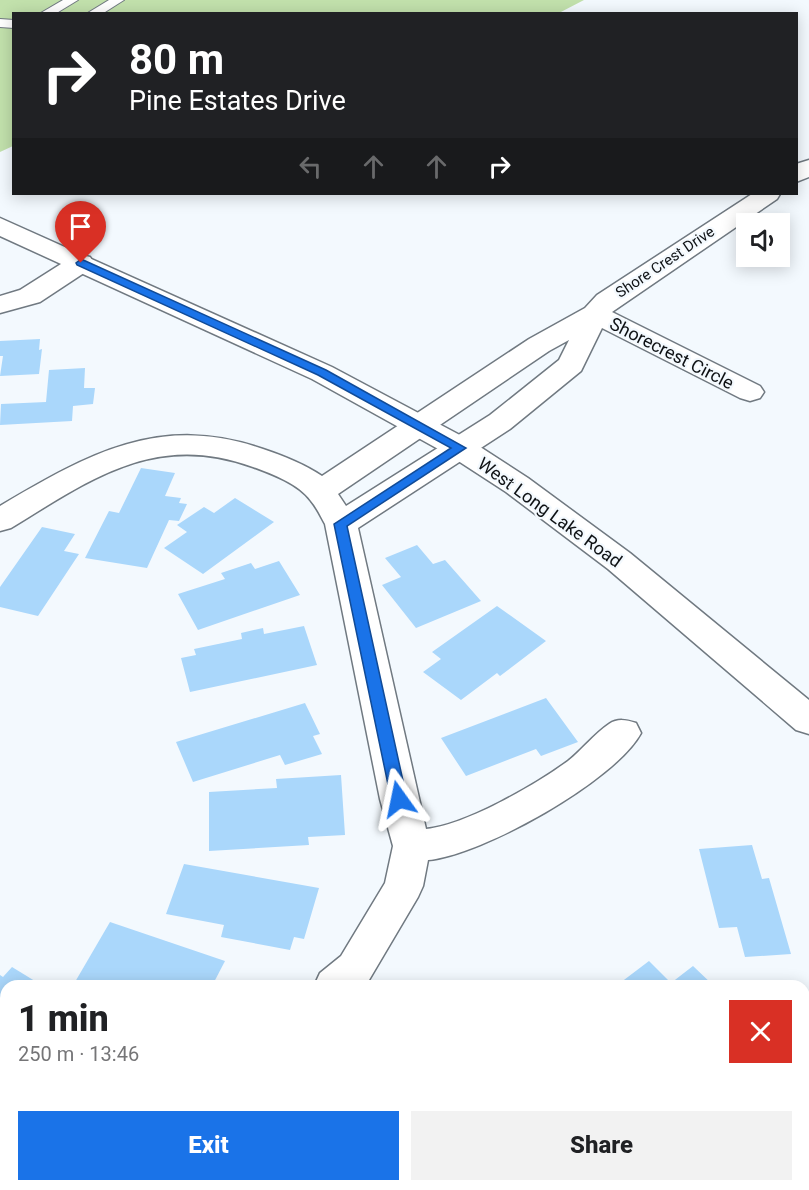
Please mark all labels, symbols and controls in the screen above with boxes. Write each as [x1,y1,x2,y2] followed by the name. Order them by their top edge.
[129,35,224,84] text: 80 m
[30,36,108,114] icon: right
[129,85,346,117] text: Pine Estates Drive
[294,150,327,183] icon: left
[357,150,390,183] icon: ahead
[420,150,453,183] icon: ahead
[483,150,516,183] icon: right
[55,201,106,263] pin
[64,210,97,243] icon: arrive
[736,213,790,267] map controls
[736,213,790,267] button: sound
[612,222,718,302] street label: Shore Crest Drive
[607,313,737,393] street label: Shorecrest Circle
[474,453,626,571] street label: West Long Lake Road
[367,767,431,831] position arrow
[18,998,109,1040] text: 1 min
[729,1000,792,1063] button: close
[18,1042,139,1066] text: 250 m · 13:46
[18,1111,399,1180] button: Exit
[411,1111,792,1180] button: Share

